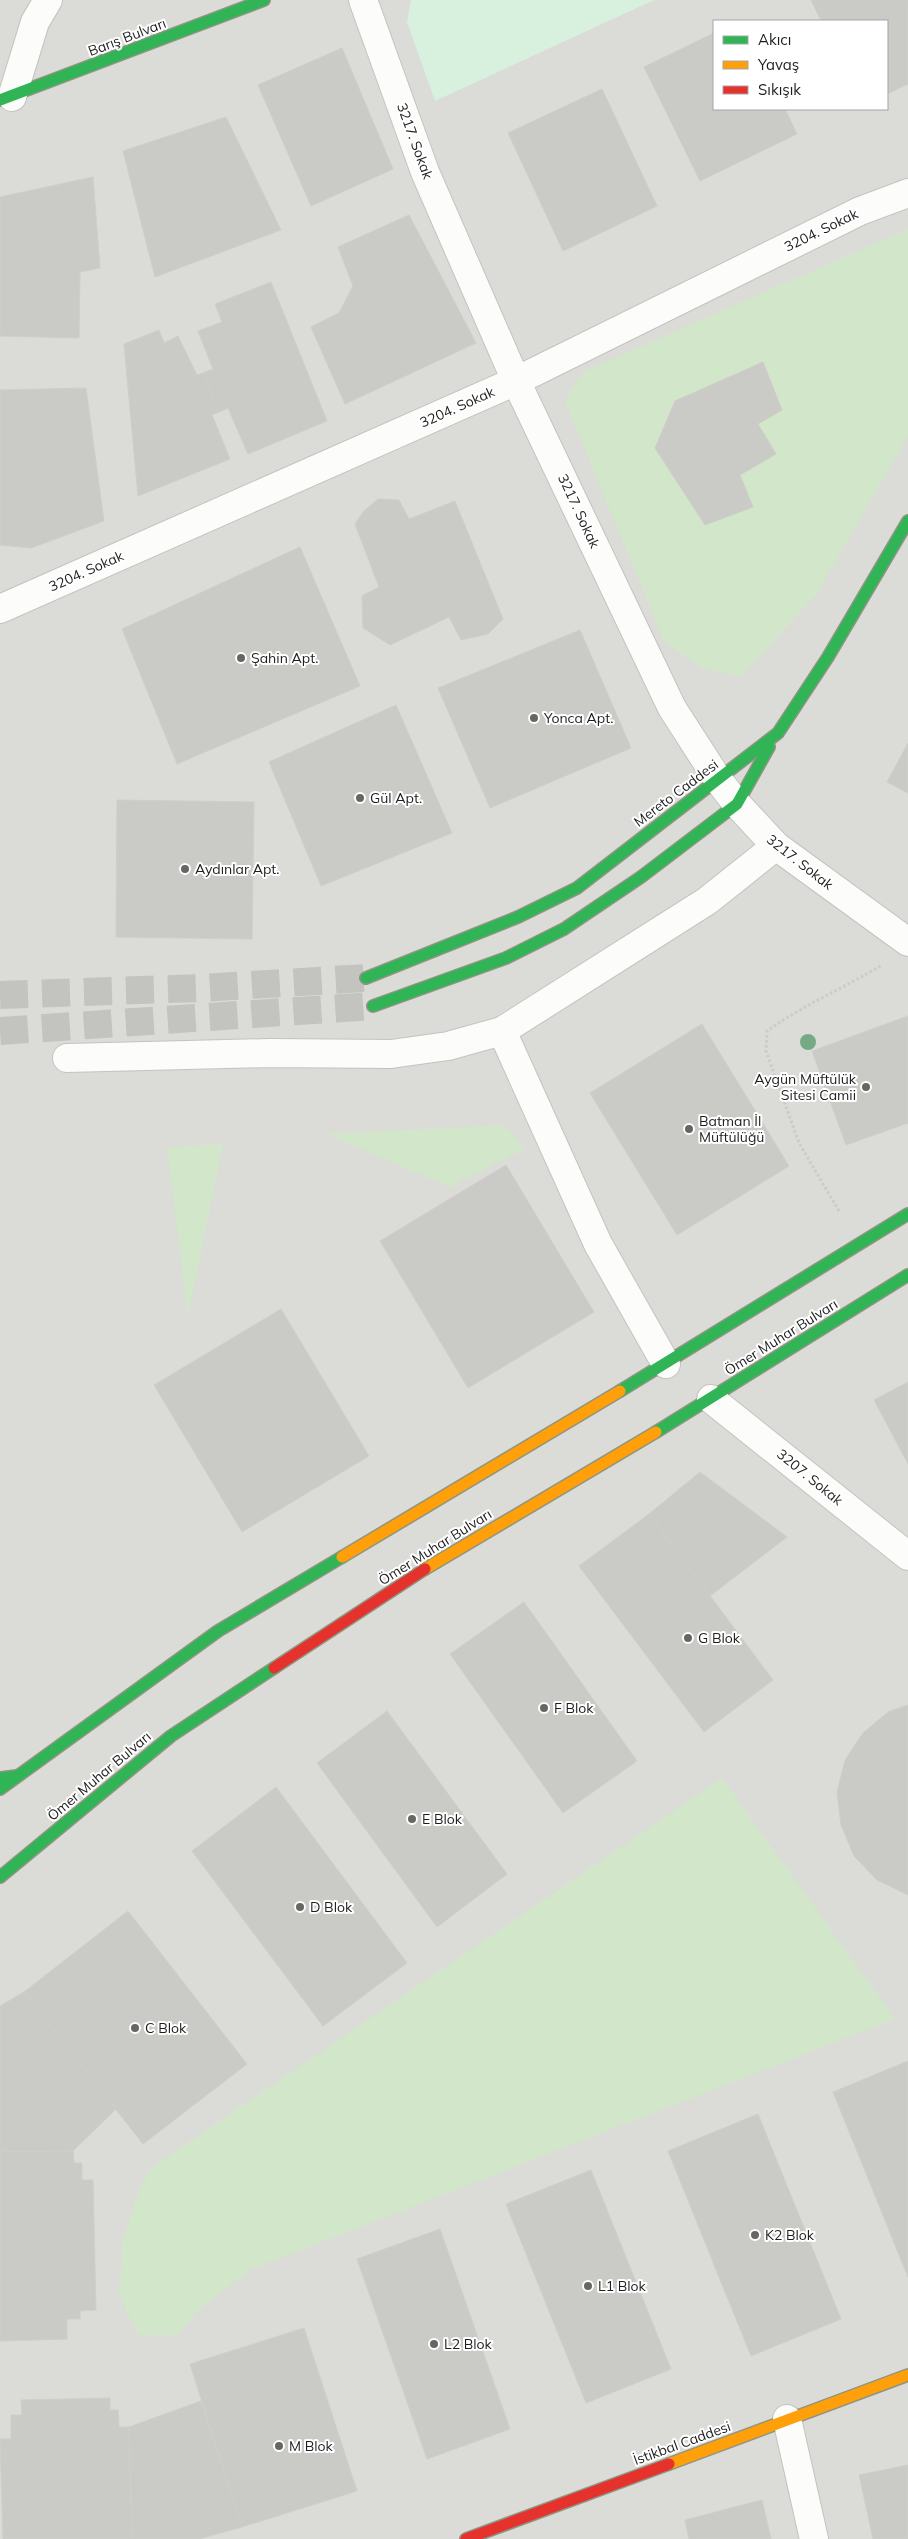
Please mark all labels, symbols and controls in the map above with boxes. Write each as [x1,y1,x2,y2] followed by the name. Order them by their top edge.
[86,14,168,60] street label: Barış Bulvarı
[713,20,888,110] legend
[758,30,791,49] text: Akıcı
[757,55,799,74] text: Yavaş
[758,80,801,99] text: Sıkışık
[393,100,437,182] street label: 3217. Sokak
[781,204,862,256] street label: 3204. Sokak
[417,382,498,431] street label: 3204. Sokak
[554,471,604,552] street label: 3217. Sokak
[46,546,127,595] street label: 3204. Sokak
[251,649,318,667] place label: Şahin Apt.
[235,652,247,664] marker: Şahin Apt.
[543,709,613,727] place label: Yonca Apt.
[528,712,540,724] marker: Yonca Apt.
[630,755,722,831] street label: Mereto Caddesi
[370,789,422,807] place label: Gül Apt.
[354,792,366,804] marker: Gül Apt.
[763,830,838,894] street label: 3217. Sokak
[195,860,280,878] place label: Aydınlar Apt.
[179,863,191,875] marker: Aydınlar Apt.
[754,1070,857,1104] place label: Aygün Müftülük Sitesi Camii
[860,1081,872,1093] marker: Aygün Müftülük Sitesi Camii
[699,1112,764,1146] place label: Batman İl Müftülüğü
[683,1123,695,1135] marker: Batman İl Müftülüğü
[721,1295,841,1379] street label: Ömer Muhar Bulvarı
[773,1445,847,1510] street label: 3207. Sokak
[375,1505,495,1589] street label: Ömer Muhar Bulvarı
[698,1629,741,1647] place label: G Blok
[682,1632,694,1644] marker: G Blok
[554,1699,594,1717] place label: F Blok
[538,1702,550,1714] marker: F Blok
[43,1727,155,1825] street label: Ömer Muhar Bulvarı
[422,1810,463,1828] place label: E Blok
[406,1813,418,1825] marker: E Blok
[310,1898,353,1916] place label: D Blok
[294,1901,306,1913] marker: D Blok
[145,2019,187,2037] place label: C Blok
[129,2022,141,2034] marker: C Blok
[765,2226,815,2244] place label: K2 Blok
[749,2229,761,2241] marker: K2 Blok
[598,2277,647,2295] place label: L1 Blok
[582,2280,594,2292] marker: L1 Blok
[444,2335,493,2353] place label: L2 Blok
[428,2338,440,2350] marker: L2 Blok
[631,2417,733,2469] street label: İstikbal Caddesi
[289,2437,334,2455] place label: M Blok
[273,2440,285,2452] marker: M Blok

